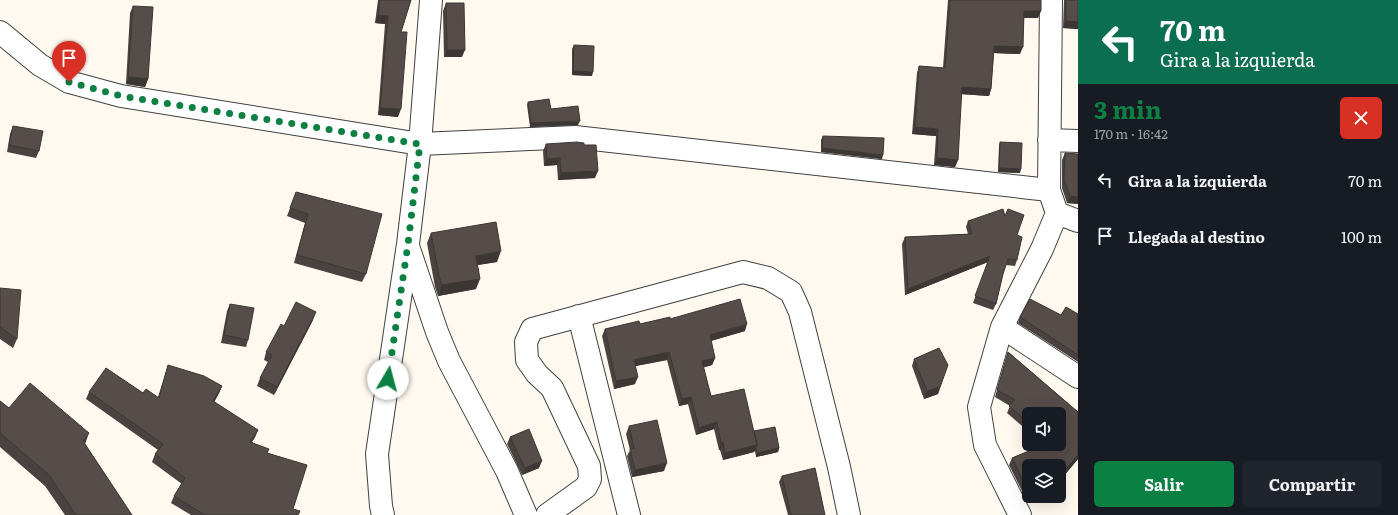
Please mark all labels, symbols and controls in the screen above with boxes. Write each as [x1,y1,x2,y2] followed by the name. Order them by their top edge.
[1160,8,1226,50] text: 70 m
[1094,16,1146,68] icon: left
[52,41,86,82] pin
[1160,46,1315,73] text: Gira a la izquierda
[58,47,80,69] icon: arrive
[1094,91,1162,126] text: 3 min
[1340,97,1382,139] button: close
[1094,124,1168,143] text: 170 m · 16:42
[1094,169,1116,191] icon: left
[1128,169,1267,192] text: Gira a la izquierda
[1348,169,1382,192] text: 70 m
[1094,225,1116,247] icon: arrive
[1128,225,1265,248] text: Llegada al destino
[1341,225,1382,248] text: 100 m
[367,358,409,400] position arrow
[1022,407,1066,503] map controls
[1022,407,1066,451] button: sound
[1022,459,1066,503] button: layers
[1094,461,1234,507] button: Salir
[1242,461,1382,507] button: Compartir

